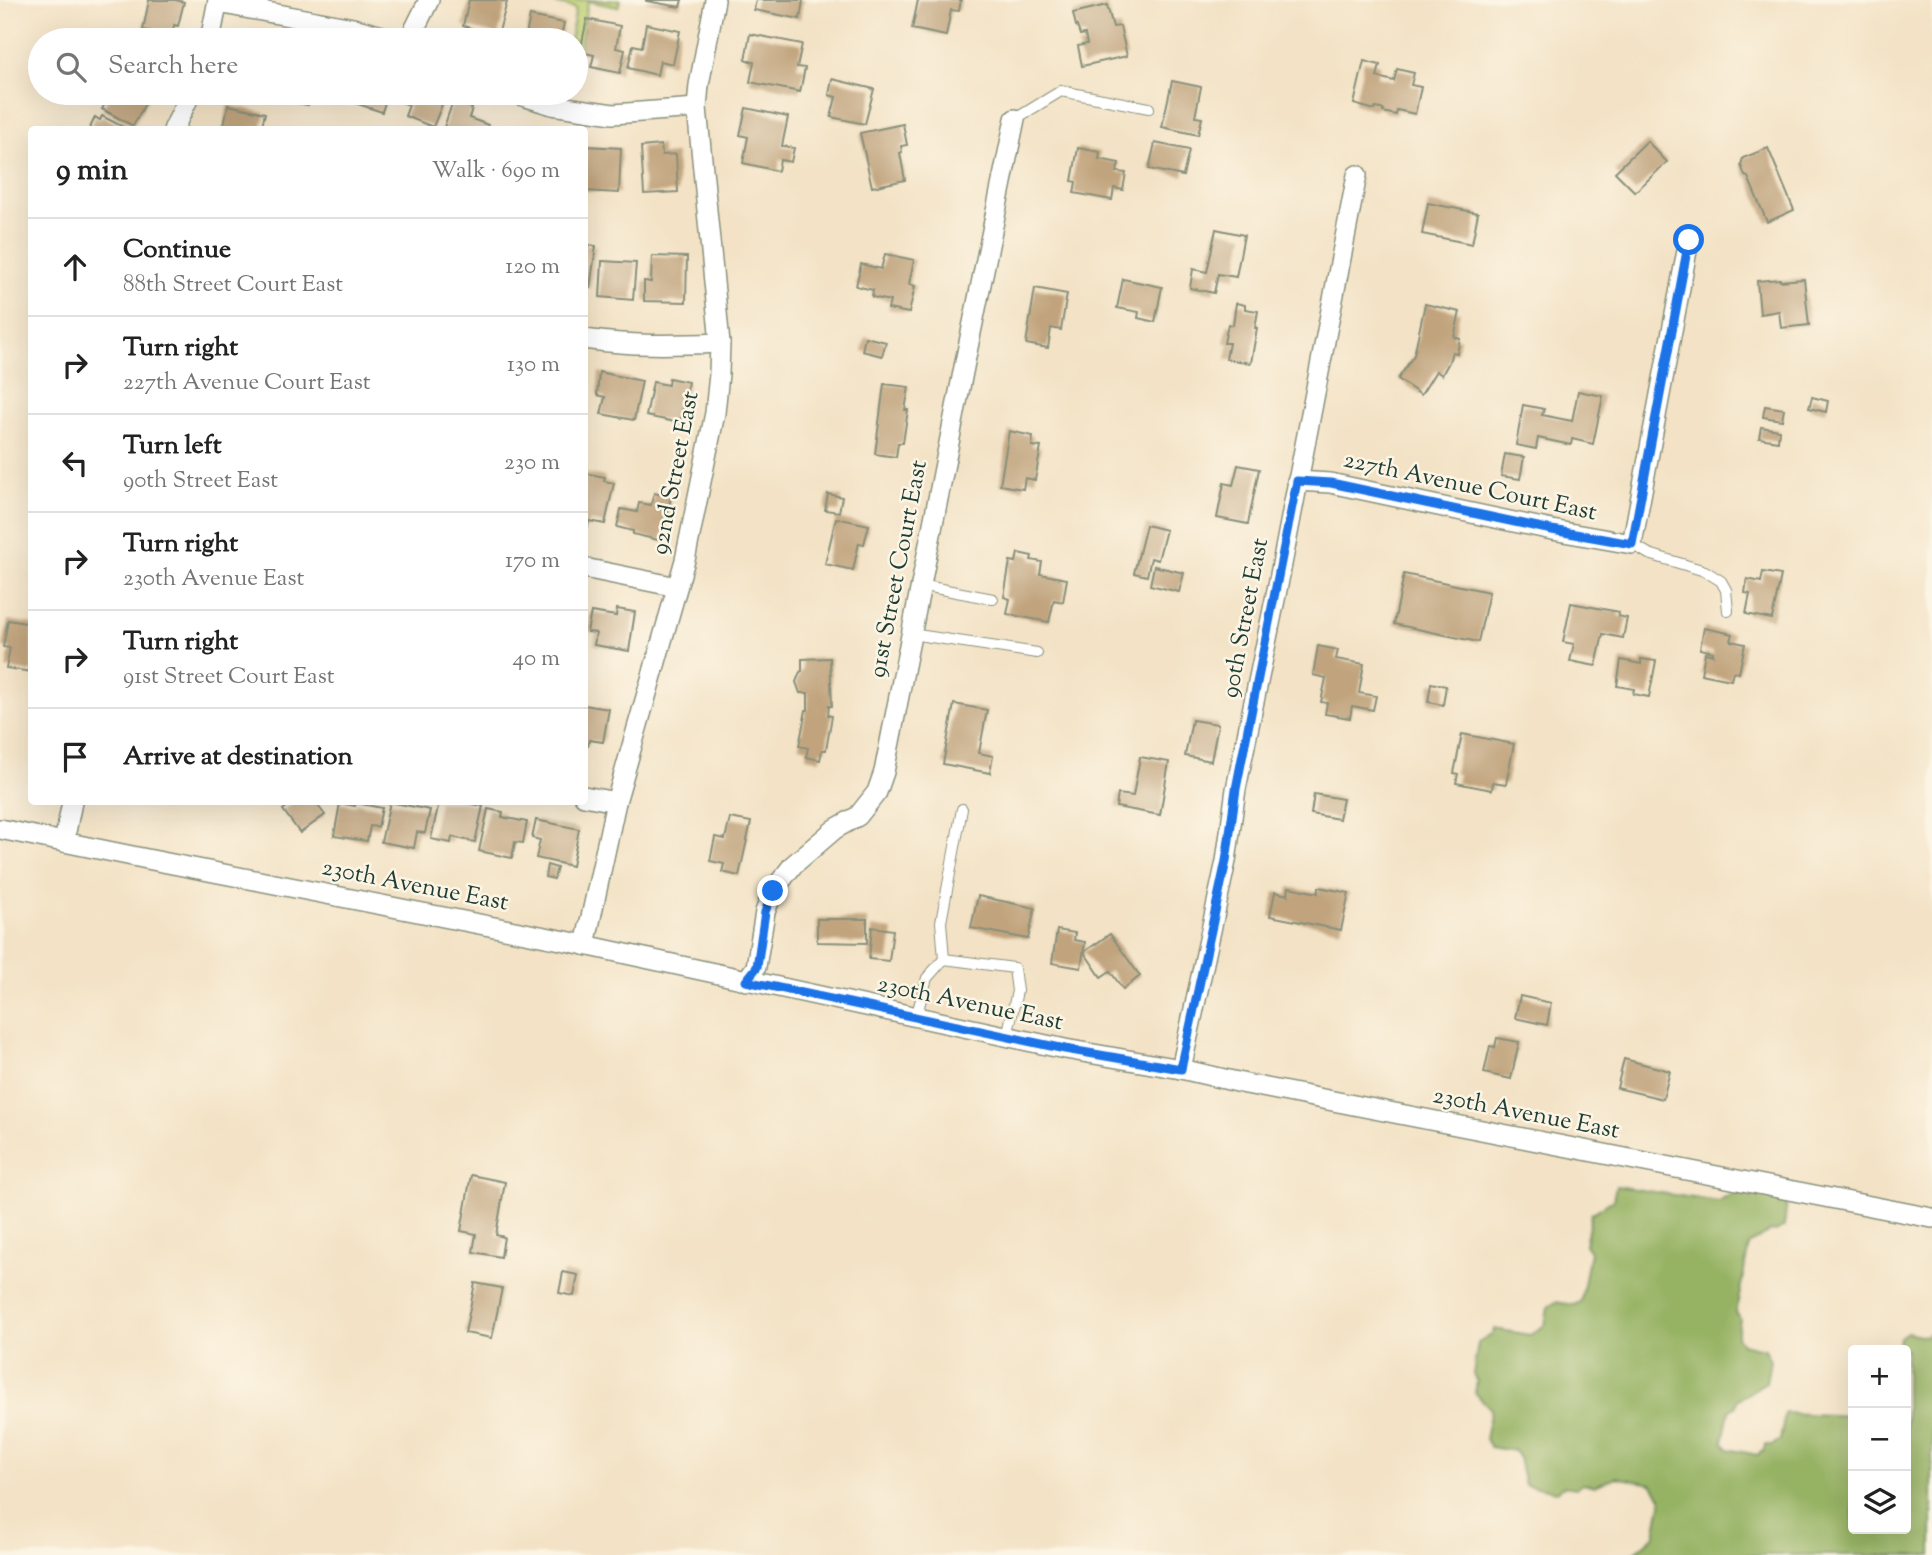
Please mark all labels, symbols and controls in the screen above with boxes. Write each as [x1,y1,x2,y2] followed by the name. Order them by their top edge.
[28,28,588,105] search box
[52,48,90,86] icon: search
[108,48,238,85] text: Search here
[56,150,128,193] text: 9 min
[432,155,560,188] text: Walk · 690 m
[1673,224,1704,255] route start
[123,232,231,269] text: Continue
[56,248,94,286] icon: ahead
[505,251,560,284] text: 120 m
[123,269,343,302] text: 88th Street Court East
[123,330,238,367] text: Turn right
[56,346,94,384] icon: right
[507,349,560,382] text: 130 m
[123,367,371,400] text: 227th Avenue Court East
[643,388,709,558] street label: 92nd Street East
[123,428,222,465] text: Turn left
[56,444,94,482] icon: left
[1340,444,1600,530] street label: 227th Avenue Court East
[504,447,560,480] text: 230 m
[861,457,937,681] street label: 91st Street Court East
[123,465,278,498] text: 90th Street East
[123,526,238,563] text: Turn right
[1214,535,1278,701] street label: 90th Street East
[56,542,94,580] icon: right
[505,545,560,578] text: 170 m
[123,563,304,596] text: 230th Avenue East
[123,624,238,661] text: Turn right
[56,640,94,678] icon: right
[513,643,560,676] text: 40 m
[123,661,335,694] text: 91st Street Court East
[56,738,94,776] icon: arrive
[123,739,353,776] text: Arrive at destination
[319,851,511,921] street label: 230th Avenue East
[757,875,788,906] route end
[874,968,1066,1040] street label: 230th Avenue East
[1430,1079,1622,1149] street label: 230th Avenue East
[1848,1345,1911,1534] map controls
[1848,1345,1911,1408] button: +
[1848,1408,1911,1471] button: −
[1848,1471,1911,1534] button: layers

